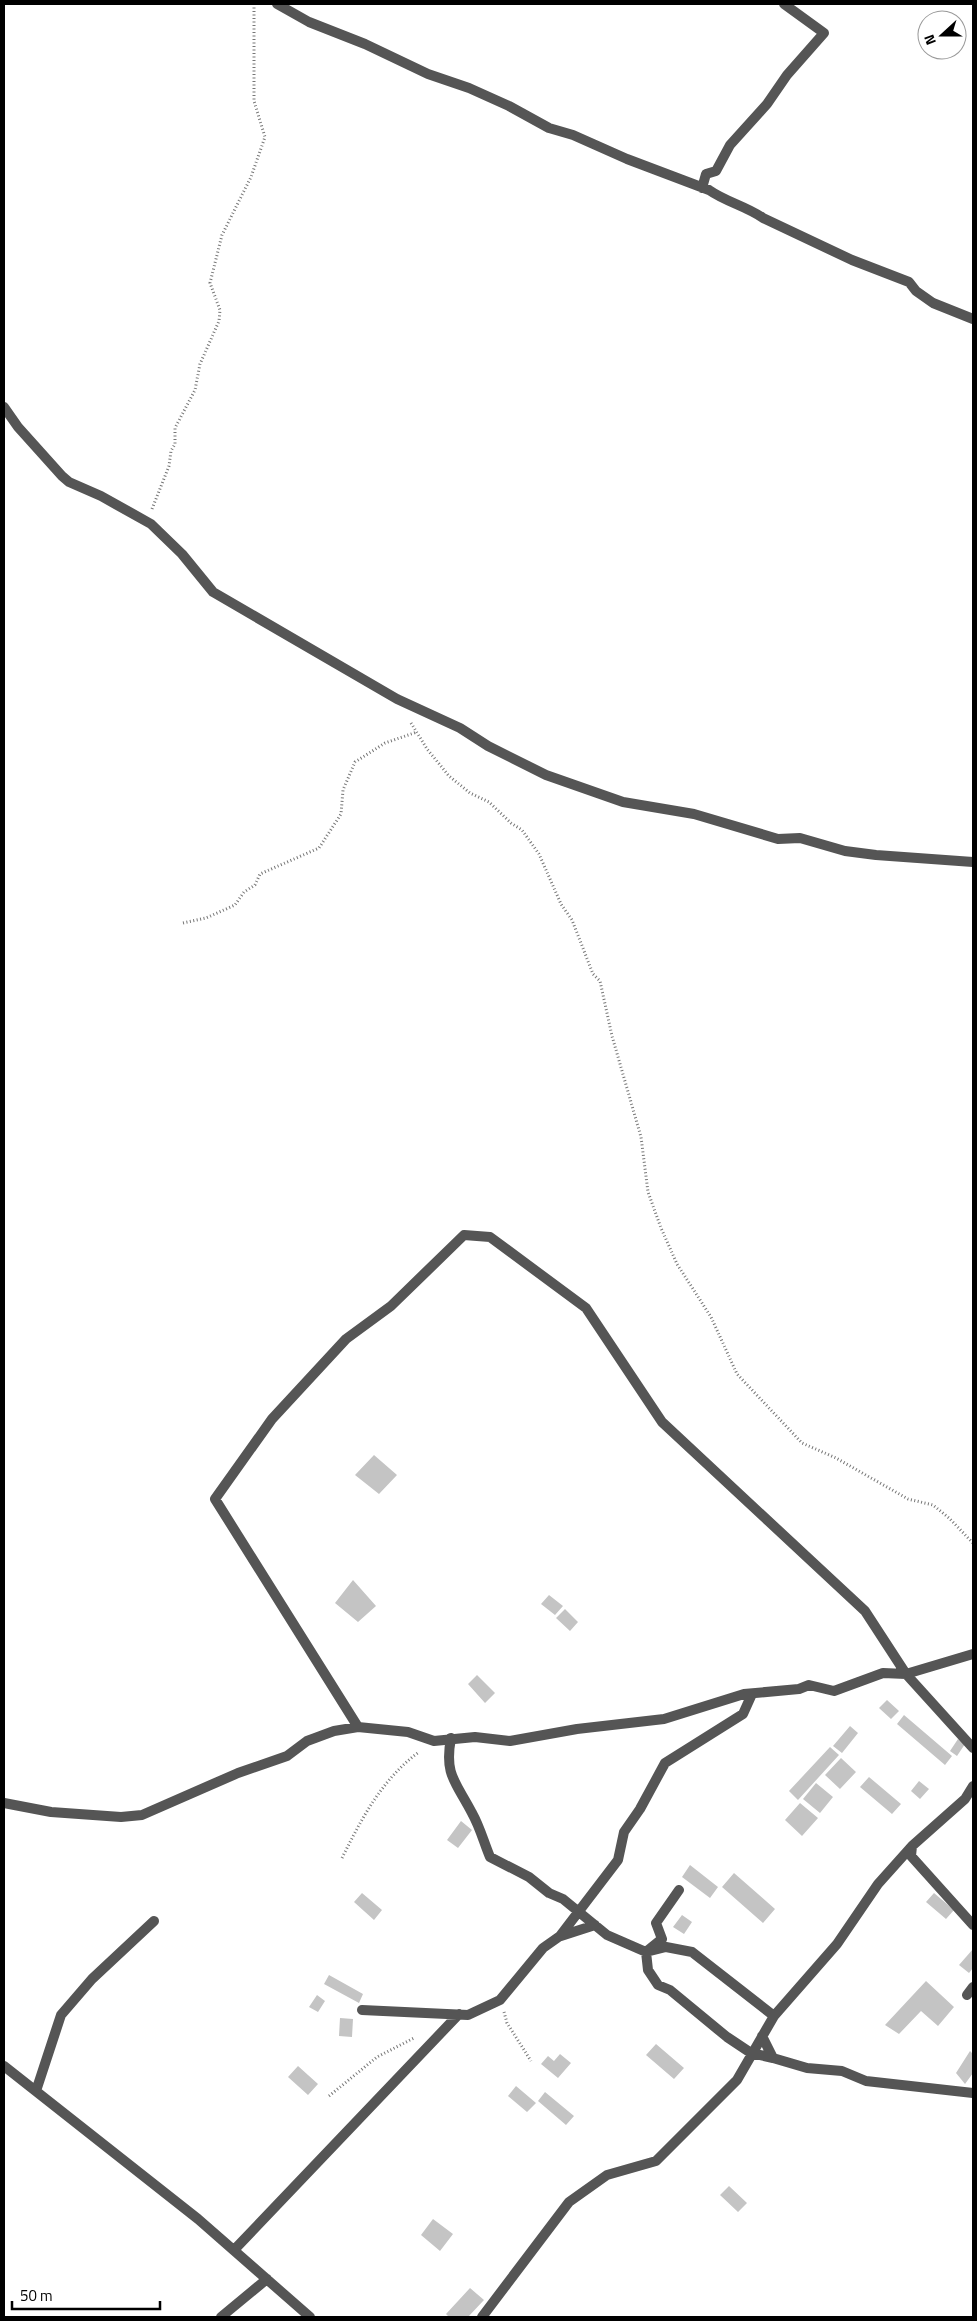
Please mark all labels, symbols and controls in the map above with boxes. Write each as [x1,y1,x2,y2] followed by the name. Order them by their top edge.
[917,10,967,60] north arrow
[918,32,941,48] text: N
[12,2278,160,2310] scale bar
[20,2284,53,2307] text: 50 m

